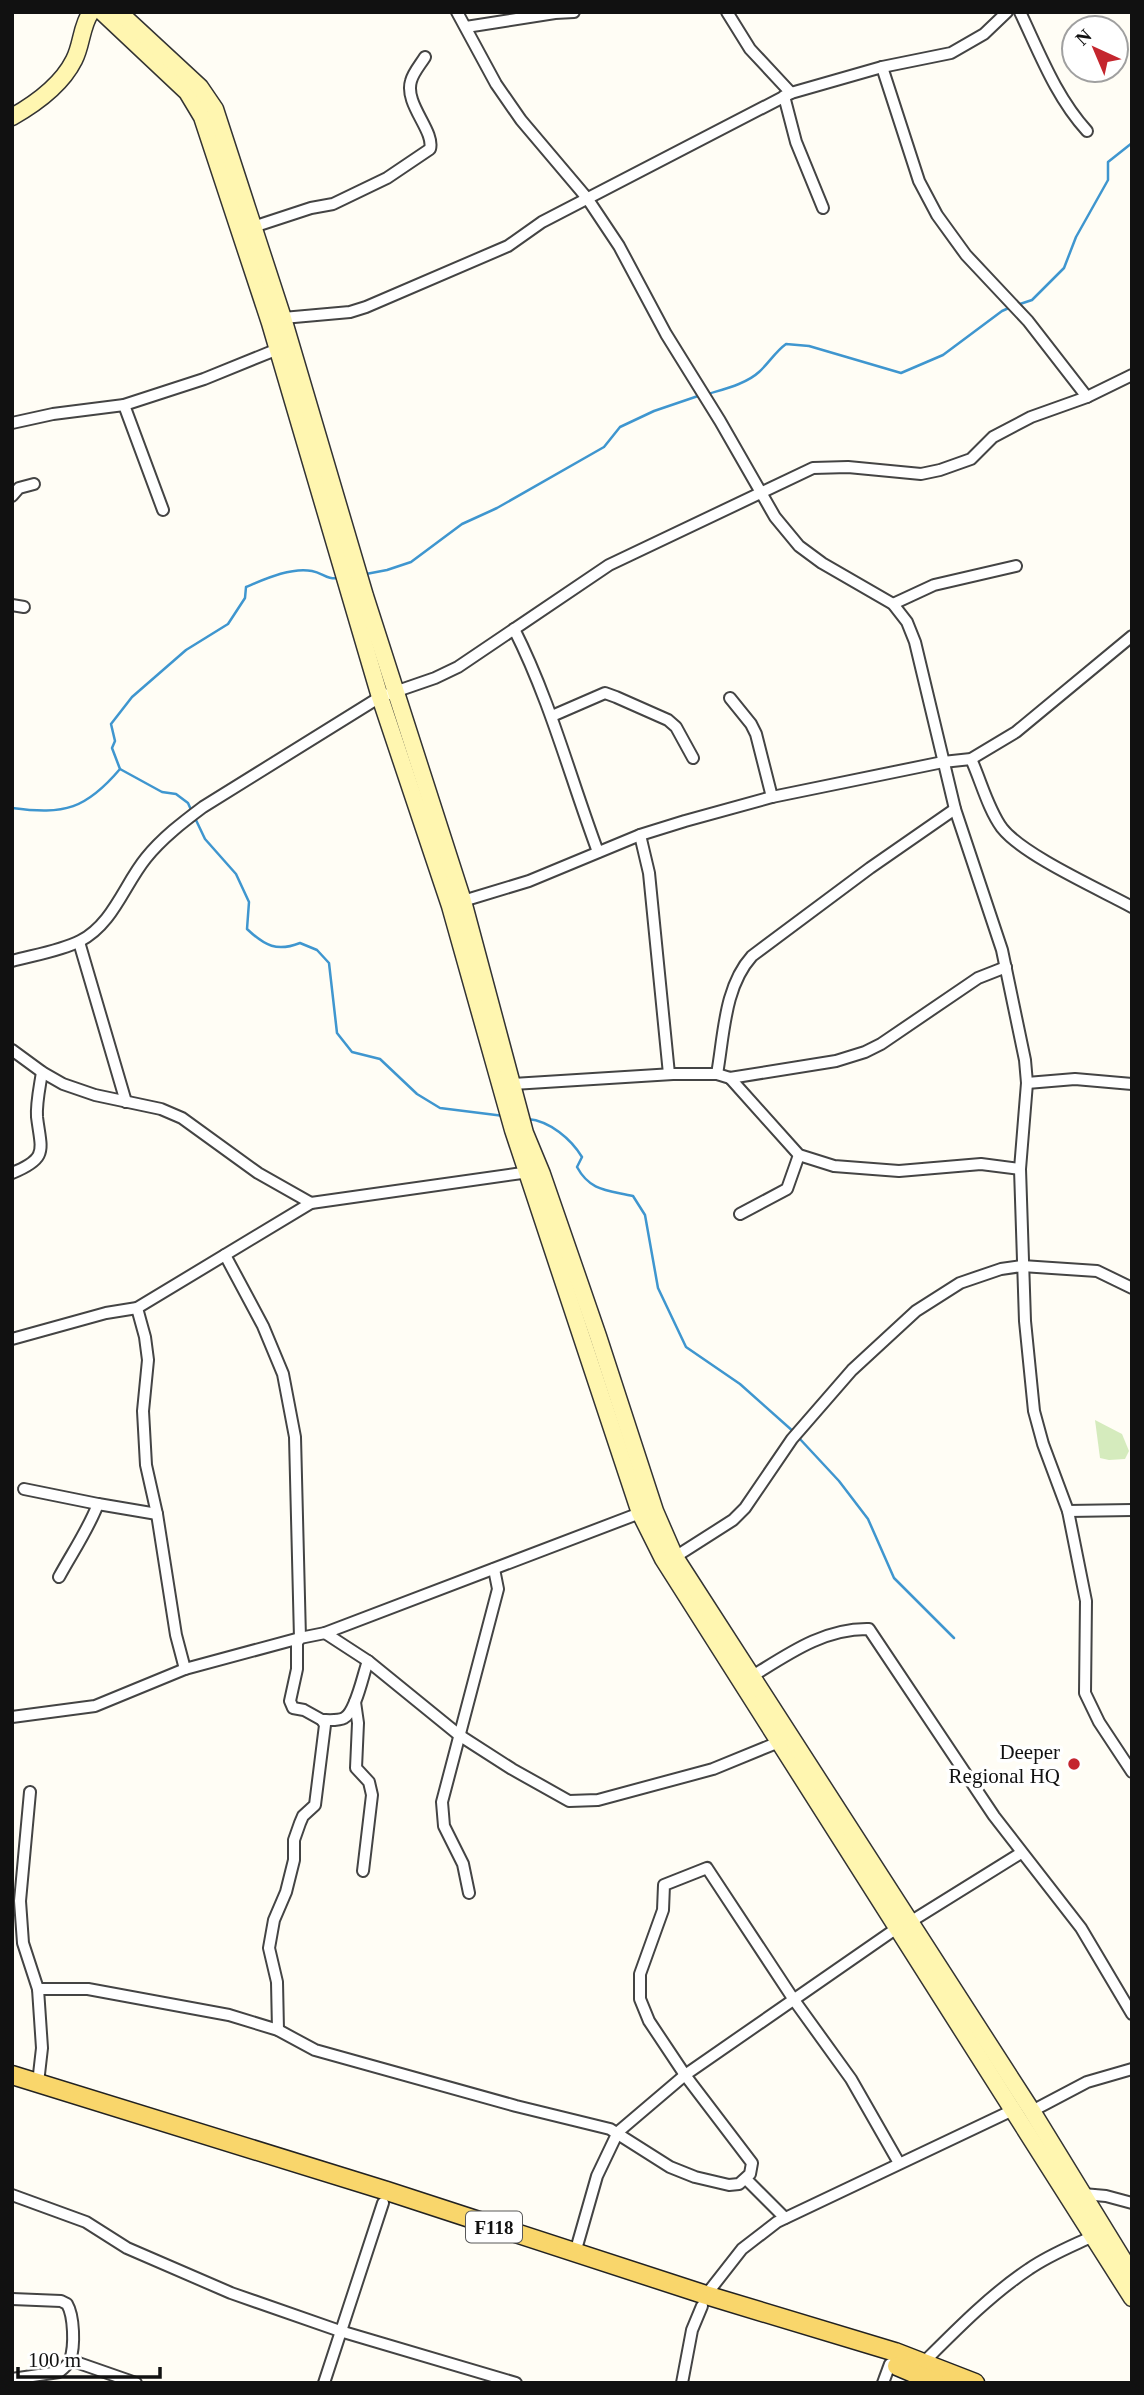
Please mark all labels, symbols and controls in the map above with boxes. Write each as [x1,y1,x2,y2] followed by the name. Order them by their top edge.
[1060,14,1130,84] north arrow
[1071,25,1096,49] text: N
[949,1740,1060,1788] place label: Deeper Regional HQ
[1066,1756,1082,1772] marker: Deeper Regional HQ
[466,2212,522,2242] road number: F118
[18,2336,159,2380] scale bar
[28,2348,81,2372] text: 100 m

